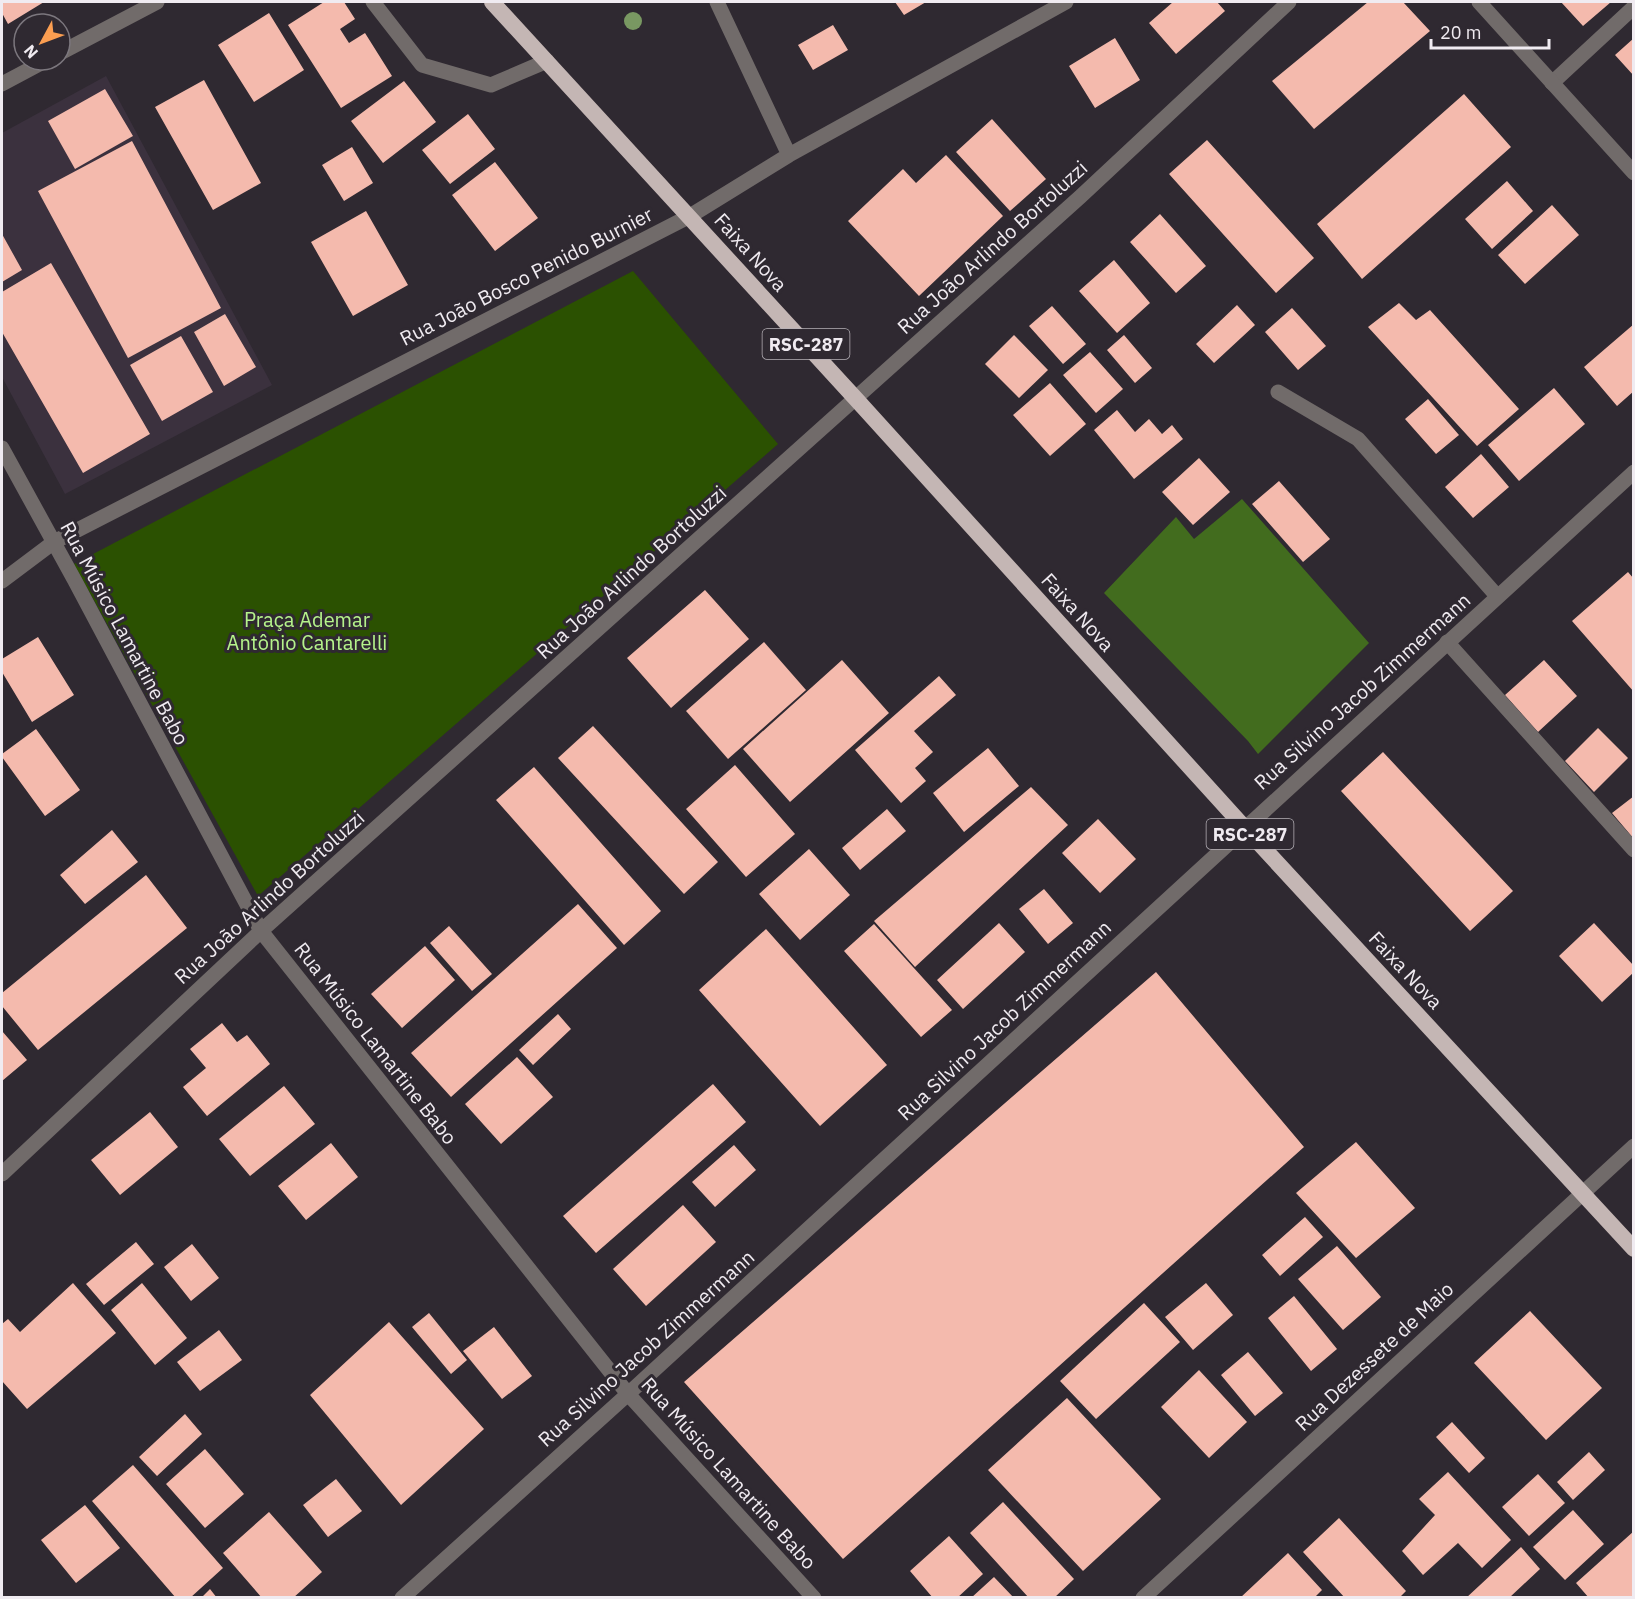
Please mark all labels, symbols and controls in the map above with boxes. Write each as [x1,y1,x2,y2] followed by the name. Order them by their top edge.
[12,12,72,72] north arrow
[1431,12,1550,50] scale bar
[1440,21,1482,44] text: 20 m
[19,41,42,63] text: N
[891,154,1093,340] street label: Rua João Arlindo Bortoluzzi
[395,200,657,352] street label: Rua João Bosco Penido Burnier
[708,207,794,297] street label: Faixa Nova
[762,329,850,359] road number: RSC-287
[530,479,732,665] street label: Rua João Arlindo Bortoluzzi
[54,516,196,750] street label: Rua Músico Lamartine Babo
[1035,567,1121,657] street label: Faixa Nova
[1248,586,1476,796] street label: Rua Silvino Jacob Zimmermann
[227,606,387,656] park label: Praça Ademar Antônio Cantarelli
[168,804,370,990] street label: Rua João Arlindo Bortoluzzi
[1206,819,1294,849] road number: RSC-287
[891,914,1117,1126] street label: Rua Silvino Jacob Zimmermann
[1363,925,1449,1015] street label: Faixa Nova
[289,936,463,1150] street label: Rua Músico Lamartine Babo
[532,1243,760,1453] street label: Rua Silvino Jacob Zimmermann
[1289,1275,1459,1437] street label: Rua Dezessete de Maio
[635,1371,823,1575] street label: Rua Músico Lamartine Babo

